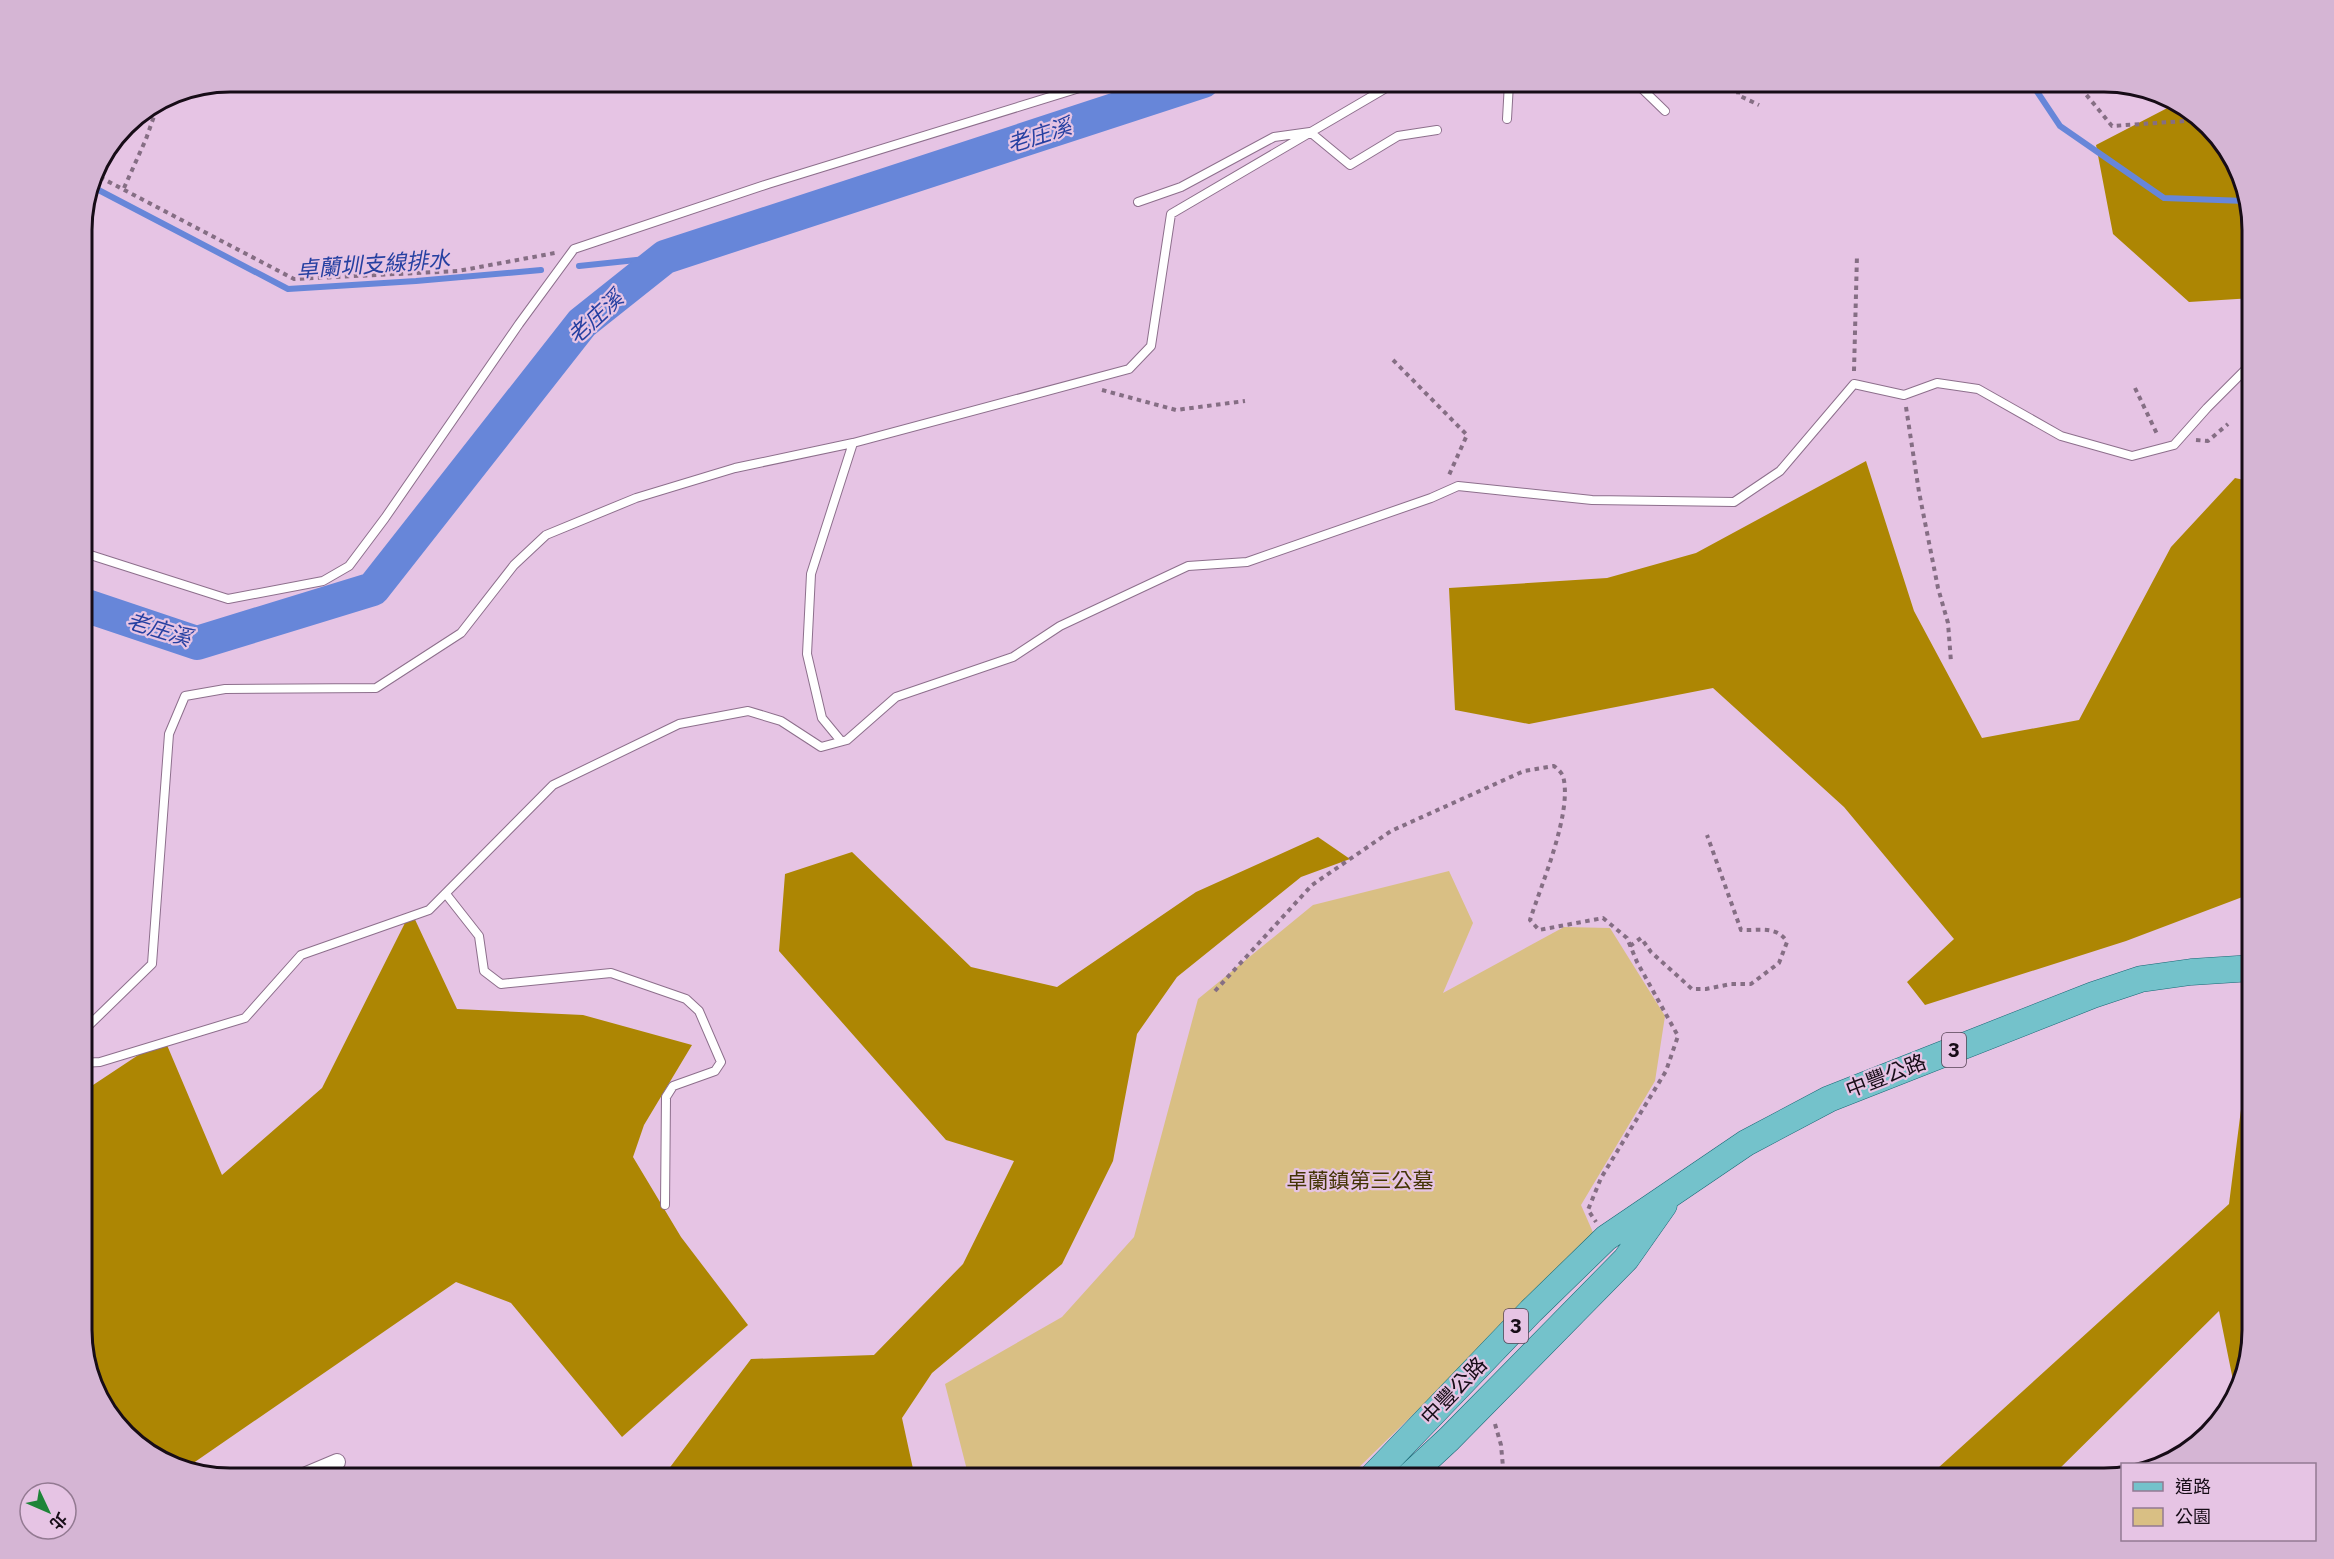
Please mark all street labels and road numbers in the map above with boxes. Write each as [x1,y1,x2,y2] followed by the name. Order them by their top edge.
[1942,1033,1966,1067] road number: 3
[1841,1047,1930,1103] street label: 中豐公路
[1504,1309,1528,1343] road number: 3
[1414,1350,1493,1430] street label: 中豐公路

